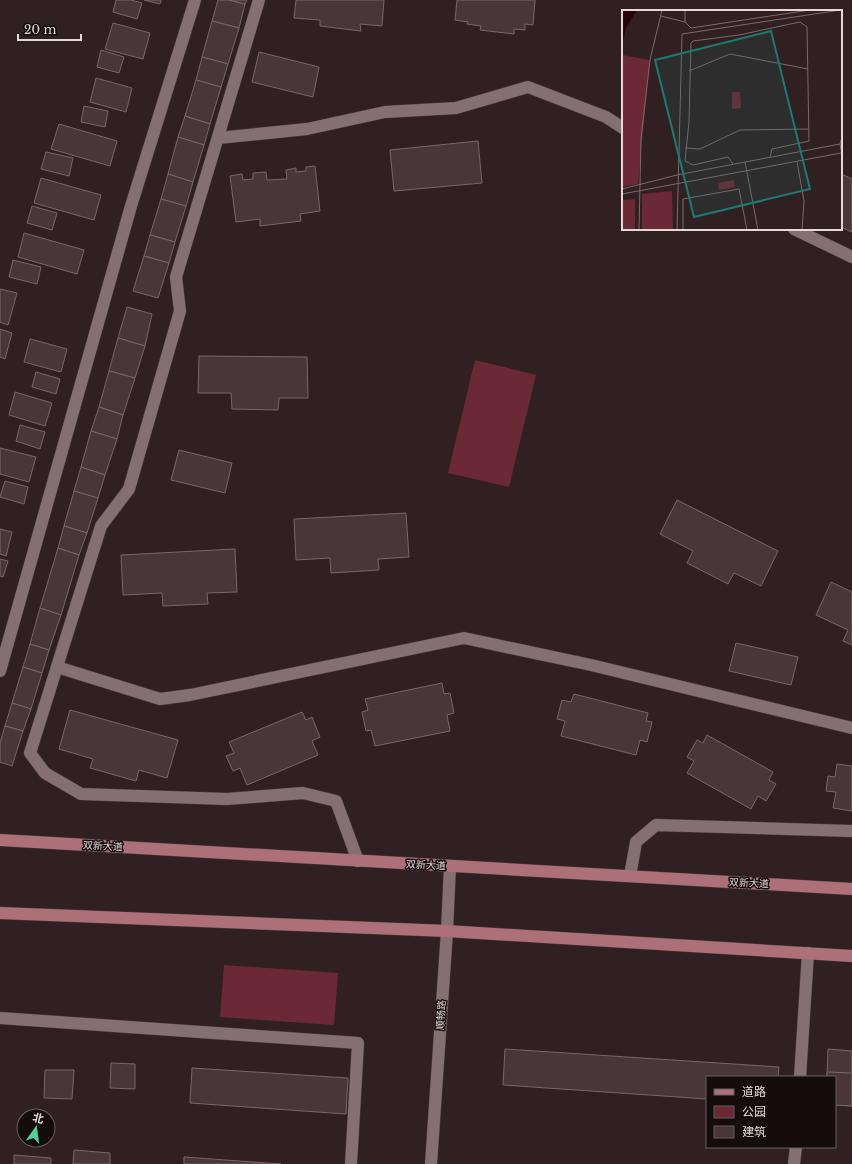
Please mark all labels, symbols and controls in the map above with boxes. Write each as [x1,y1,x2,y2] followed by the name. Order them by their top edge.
[622,10,842,230] inset map
[18,16,81,42] scale bar
[24,22,56,37] text: 20 m
[83,838,123,854] street label: 双新大道
[406,857,446,873] street label: 双新大道
[729,875,769,891] street label: 双新大道
[433,1000,449,1030] street label: 顺畅路
[706,1076,836,1148] legend
[742,1084,766,1099] text: 道路
[742,1104,766,1119] text: 公园
[16,1108,56,1148] north arrow
[31,1110,45,1126] text: 北
[742,1124,766,1139] text: 建筑

